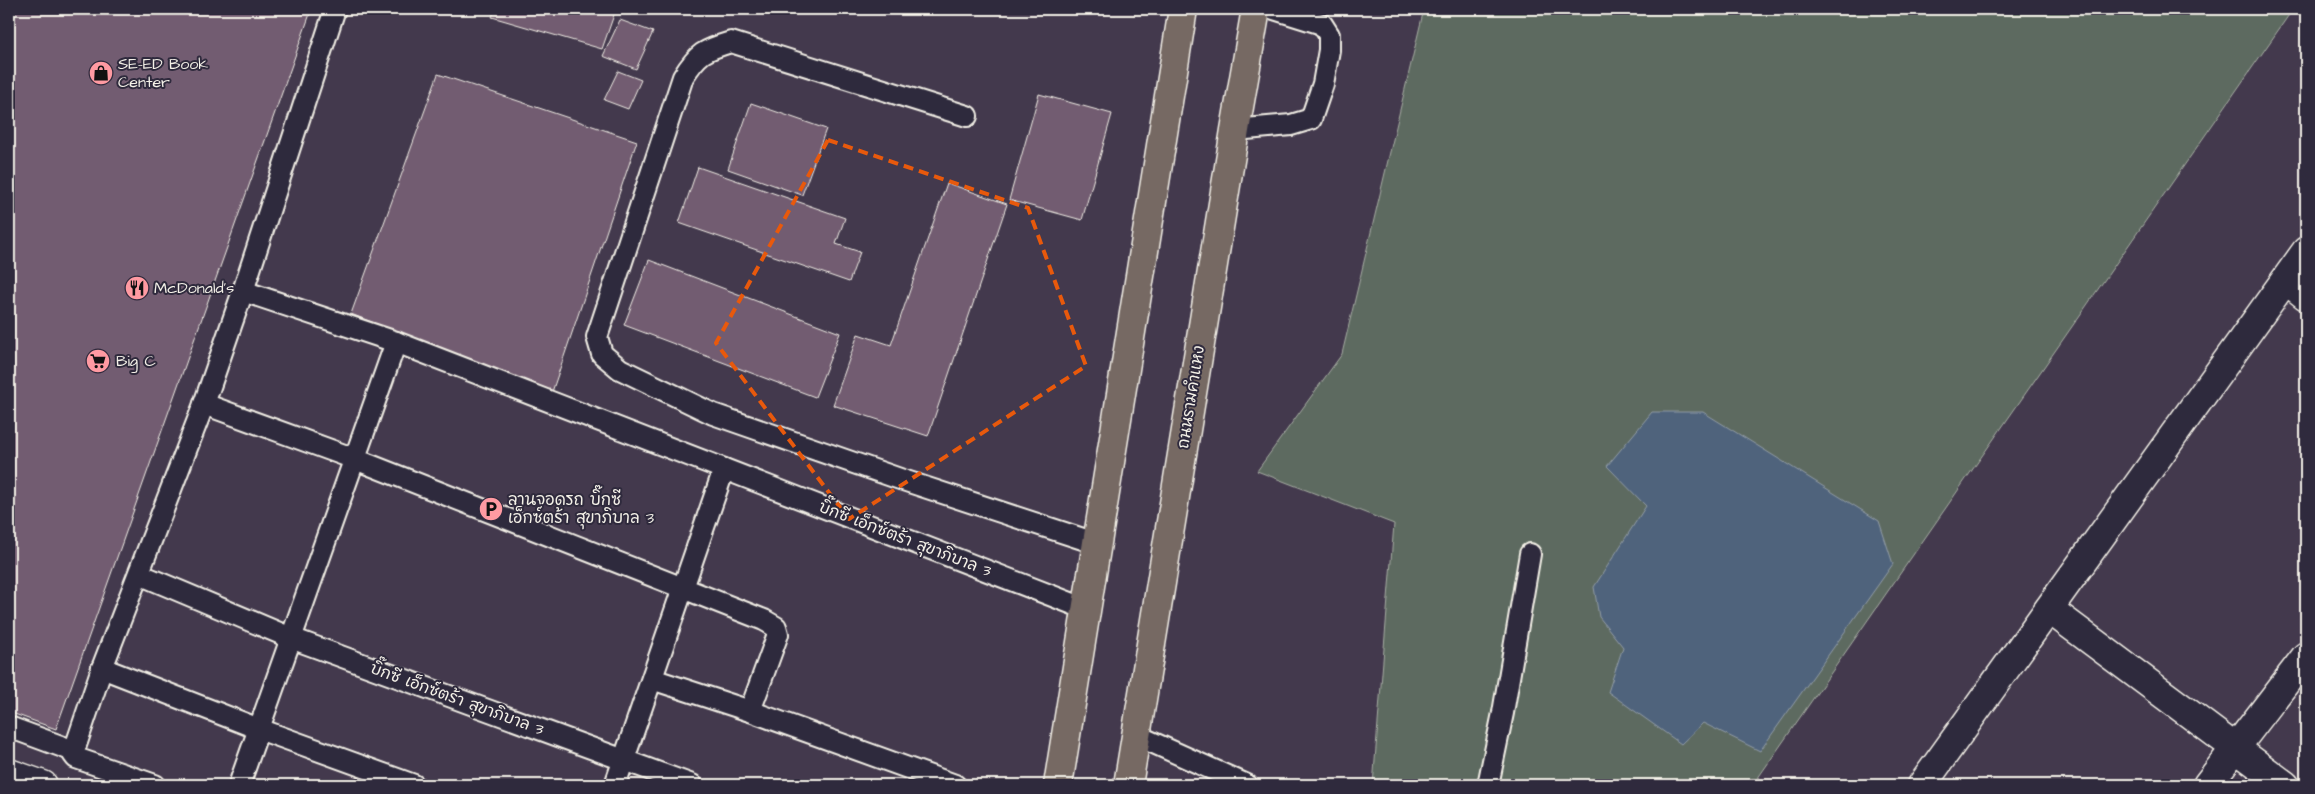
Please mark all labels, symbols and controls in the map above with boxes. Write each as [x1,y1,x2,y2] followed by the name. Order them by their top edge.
[118,53,208,93] place label: SE-ED Book Center
[88,60,114,86] shop icon: SE-ED Book Center
[124,275,150,301] restaurant icon: McDonald's
[154,277,234,299] place label: McDonald's
[1172,344,1210,450] street label: ถนนรามคำแหง
[85,348,111,374] supermarket icon: Big C
[116,350,156,373] place label: Big C
[508,485,654,530] place label: ลานจอดรถ บิ๊กซี เอ็กซ์ตร้า สุขาภิบาล 3
[815,492,996,583] street label: บิ๊กซี เอ็กซ์ตร้า สุขาภิบาล 3
[478,496,504,522] parking icon: ลานจอดรถ บิ๊กซี เอ็กซ์ตร้า สุขาภิบาล 3
[367,653,548,742] street label: บิ๊กซี เอ็กซ์ตร้า สุขาภิบาล 3

